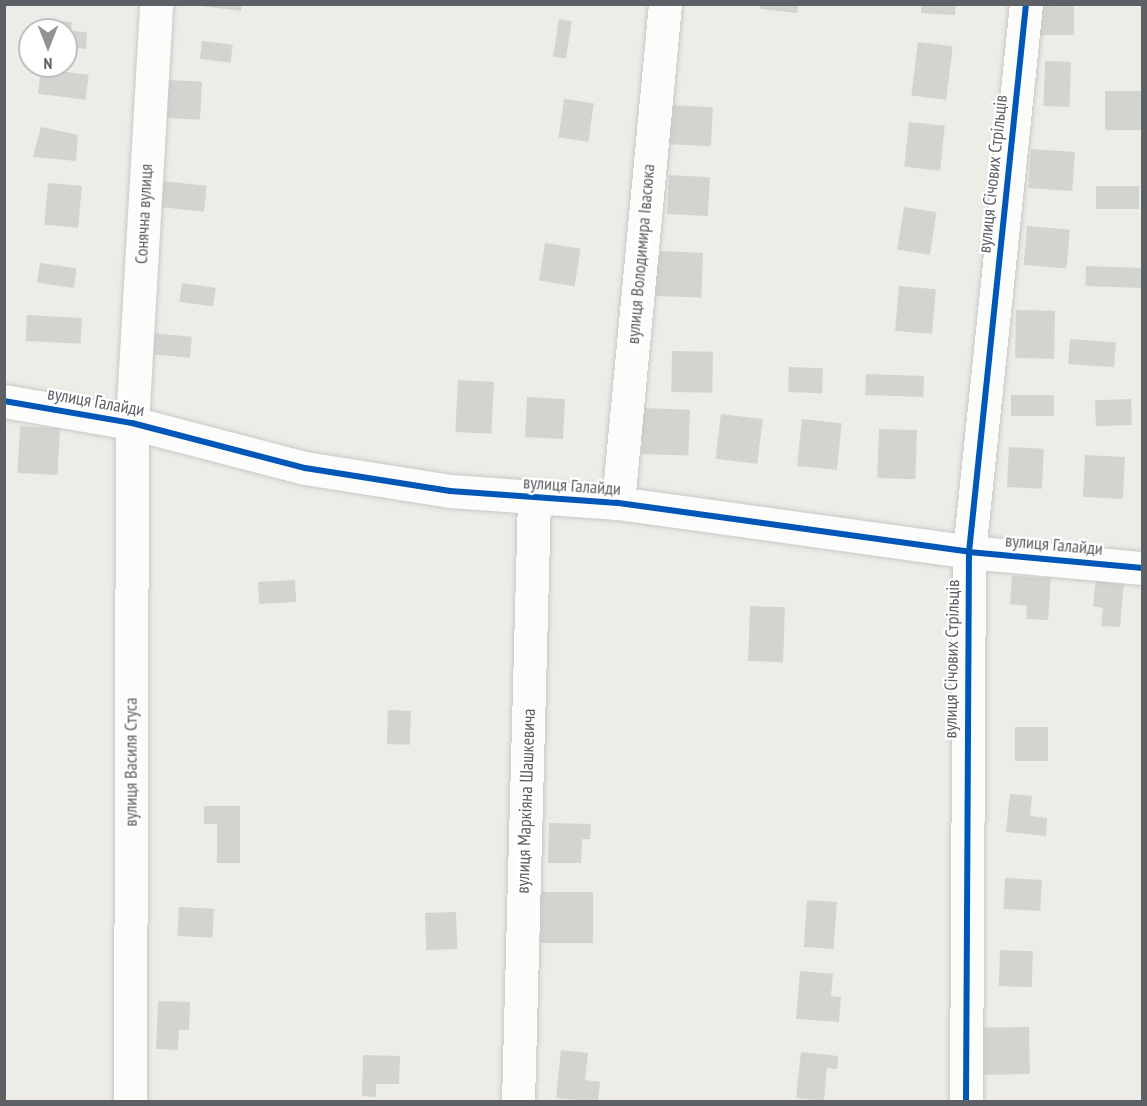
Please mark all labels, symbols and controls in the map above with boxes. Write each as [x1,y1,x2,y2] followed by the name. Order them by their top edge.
[18,18,78,78] north arrow
[44,54,52,74] text: N
[974,94,1012,254] street label: вулиця Січових Стрільців
[131,163,157,265] street label: Сонячна вулиця
[622,163,660,345] street label: вулиця Володимира Івасюка
[46,383,146,421] street label: вулиця Галайди
[522,472,622,500] street label: вулиця Галайди
[1004,530,1104,560] street label: вулиця Галайди
[940,579,964,739] street label: вулиця Січових Стрільців
[120,697,142,827] street label: вулиця Василя Стуса
[512,708,540,894] street label: вулиця Маркіяна Шашкевича

